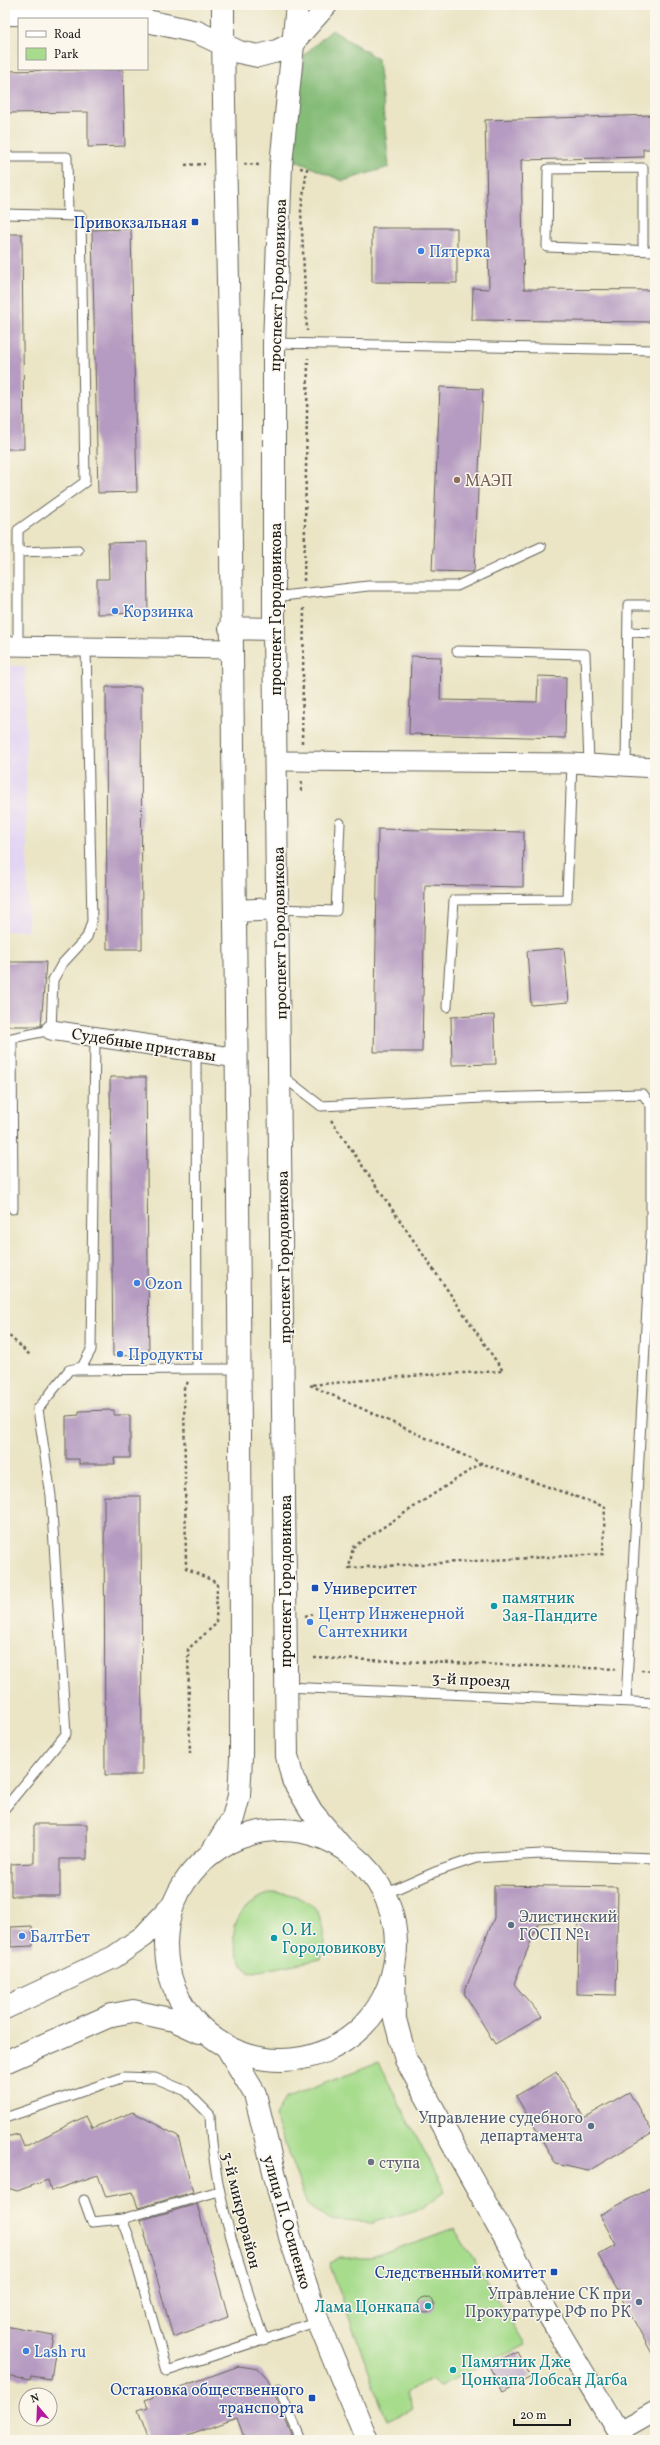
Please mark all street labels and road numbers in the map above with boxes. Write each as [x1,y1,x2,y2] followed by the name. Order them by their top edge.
[265,198,293,372] street label: проспект Городовикова
[266,522,288,696] street label: проспект Городовикова
[268,846,294,1020] street label: проспект Городовикова
[70,1024,217,1068] street label: Судебные приставы
[272,1170,298,1344] street label: проспект Городовикова
[276,1494,298,1668] street label: проспект Городовикова
[431,1668,511,1694] street label: 3-й проезд
[215,2150,265,2272] street label: 3-й микрорайон
[256,2153,316,2292] street label: улица П. Осипенко

